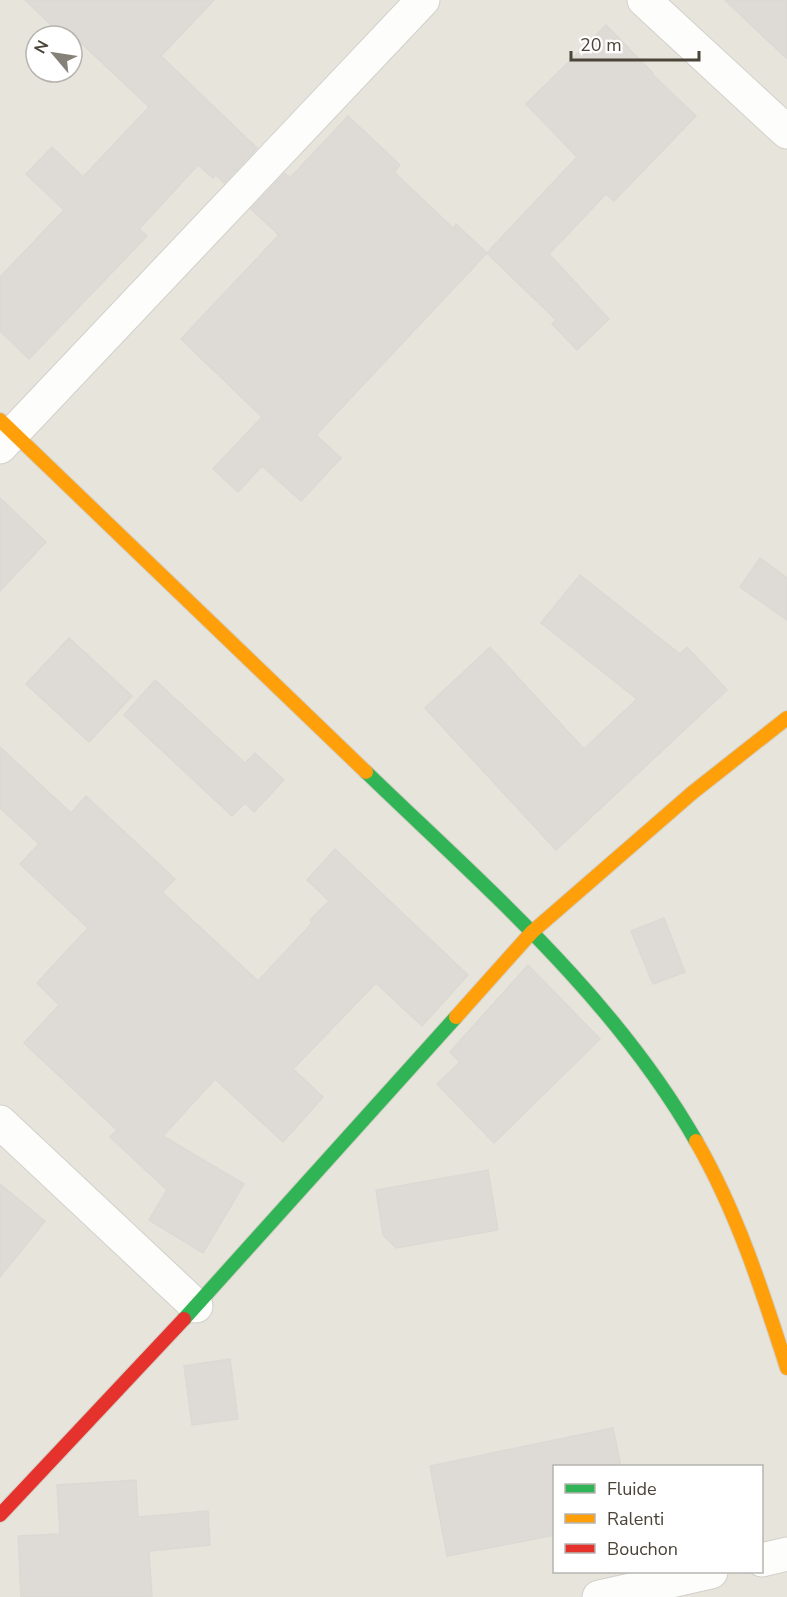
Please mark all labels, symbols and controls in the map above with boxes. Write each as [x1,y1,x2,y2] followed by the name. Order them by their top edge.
[24,24,84,84] north arrow
[571,24,698,62] scale bar
[580,33,622,57] text: 20 m
[29,37,54,58] text: N
[553,1465,763,1573] legend
[607,1477,657,1501] text: Fluide
[607,1507,664,1531] text: Ralenti
[607,1537,678,1561] text: Bouchon

